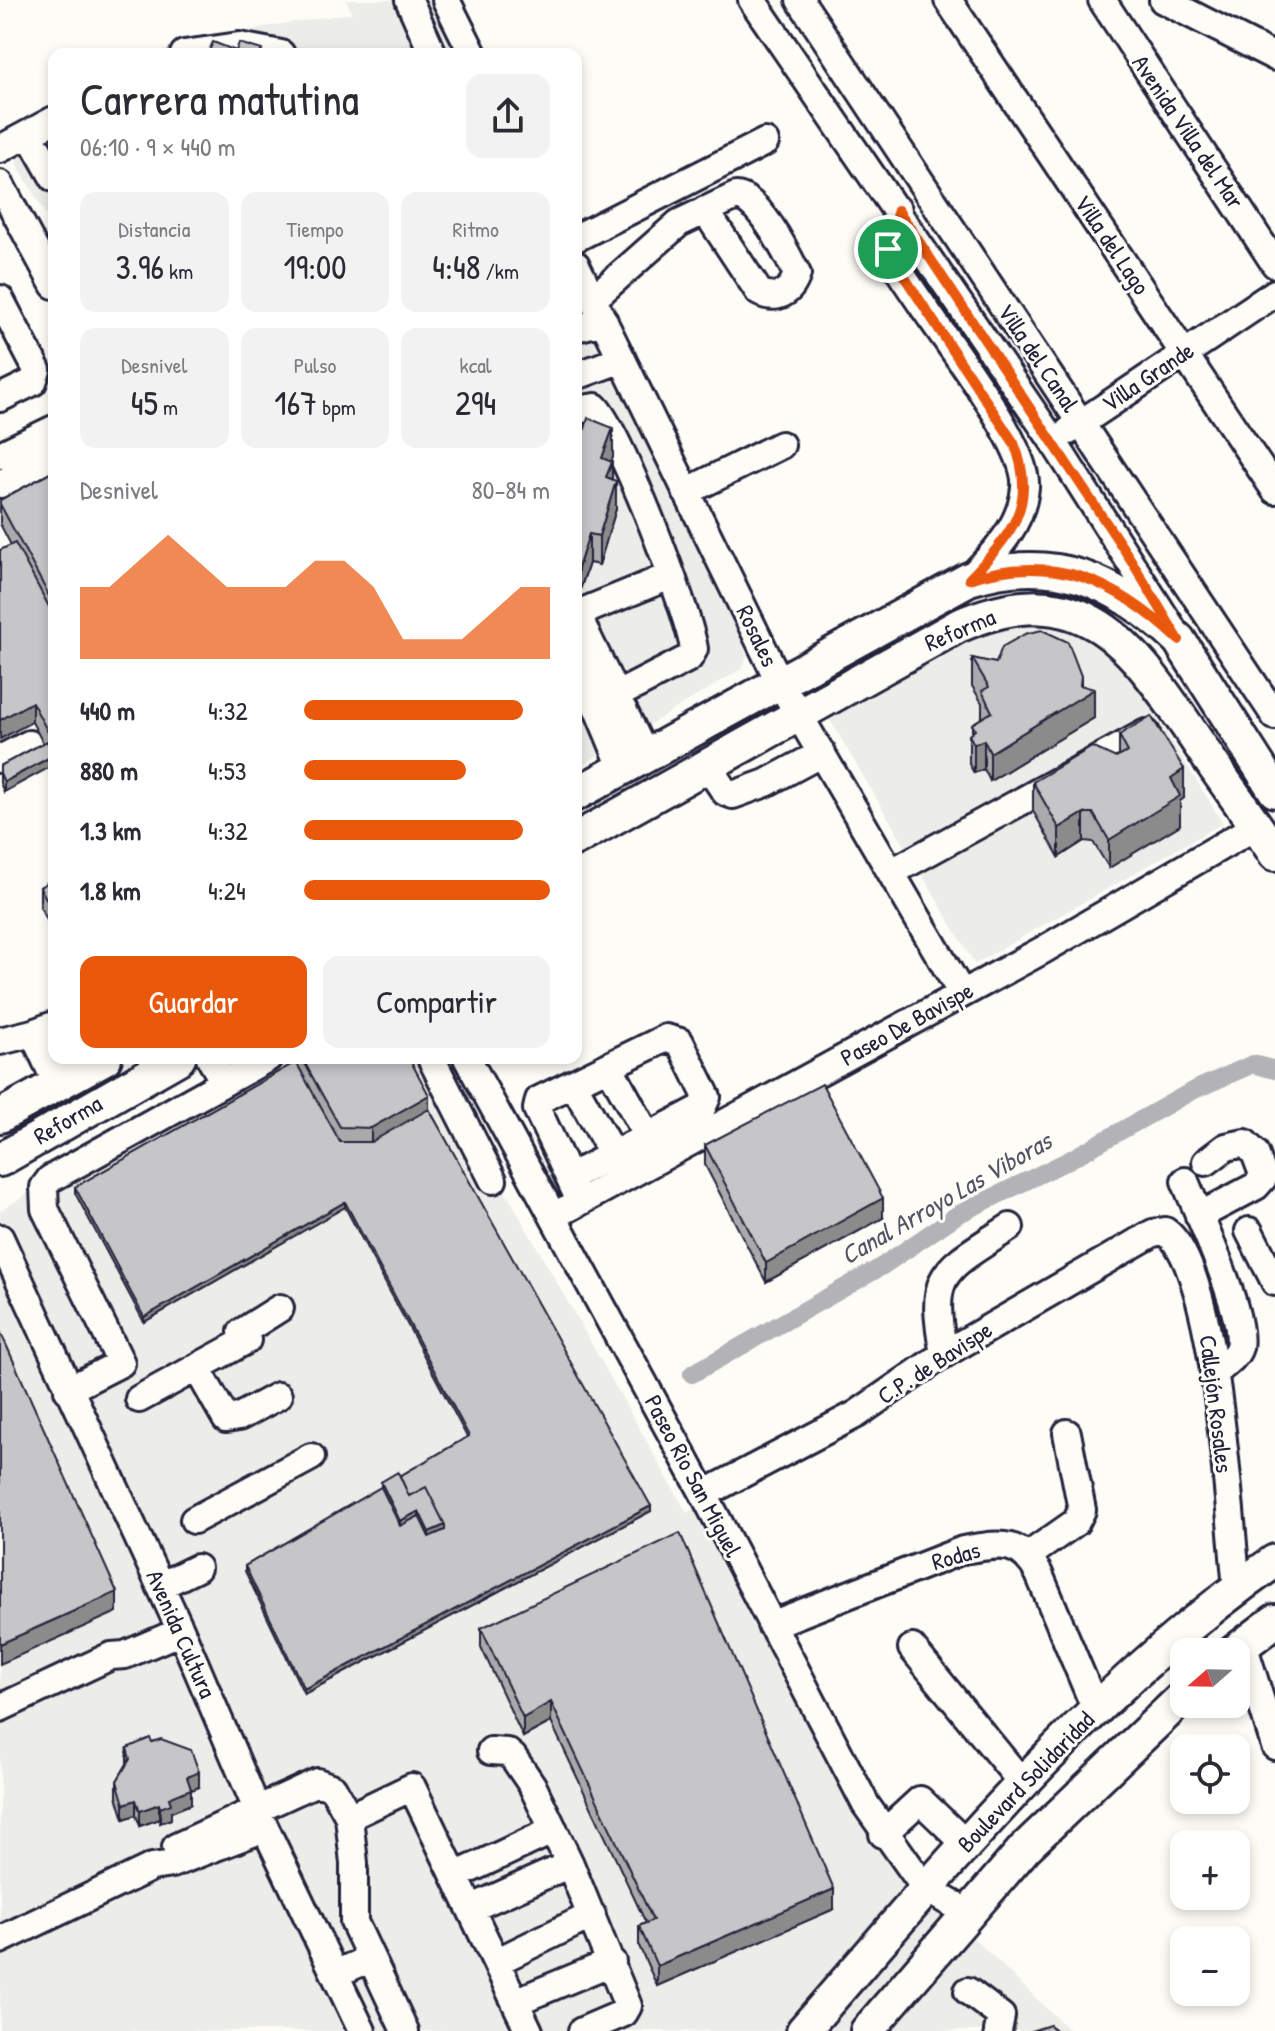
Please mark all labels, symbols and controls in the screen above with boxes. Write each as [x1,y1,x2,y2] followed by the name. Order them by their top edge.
[1125,48,1252,215] street label: Avenida Villa del Mar
[80,69,359,129] text: Carrera matutina
[466,74,550,158] button: share
[80,129,235,164] text: 06:10 · 9 × 440 m
[1068,188,1158,301] street label: Villa del Lago
[118,214,190,244] text: Distancia
[286,214,344,244] text: Tiempo
[453,214,499,244] text: Ritmo
[854,215,922,283] pin
[866,227,910,271] icon: arrive
[115,244,164,290] text: 3.96
[283,244,347,290] text: 19:00
[432,244,480,290] text: 4:48
[164,256,193,286] text: km
[480,256,519,286] text: /km
[991,297,1087,418] street label: Villa del Canal
[1095,334,1200,419] street label: Villa Grande
[121,350,187,380] text: Desnivel
[294,350,336,380] text: Pulso
[460,350,492,380] text: kcal
[131,380,158,426] text: 45
[274,380,317,426] text: 167
[455,380,496,426] text: 294
[158,392,178,422] text: m
[317,392,356,422] text: bpm
[80,472,158,507] text: Desnivel
[472,472,550,507] text: 80–84 m
[729,600,786,672] street label: Rosales
[919,600,1000,658] street label: Reforma
[80,693,135,728] text: 440 m
[208,693,248,728] text: 4:32
[80,753,138,788] text: 880 m
[208,753,246,788] text: 4:53
[80,813,141,848] text: 1.3 km
[208,813,248,848] text: 4:32
[80,873,141,908] text: 1.8 km
[208,873,246,908] text: 4:24
[80,956,307,1048] button: Guardar
[323,956,550,1048] button: Compartir
[834,973,979,1073] street label: Paseo De Bavispe
[28,1087,107,1151] street label: Reforma
[834,1122,1060,1273] water label: Canal Arroyo Las Viboras
[871,1313,998,1411] street label: C.P. de Bavispe
[1193,1333,1241,1475] street label: Callejón Rosales
[638,1389,750,1563] street label: Paseo Rio San Miguel
[928,1533,983,1577] street label: Rodas
[139,1565,224,1703] street label: Avenida Cultura
[1170,1638,1250,1718] north arrow
[1170,1638,1250,2006] map controls
[950,1704,1101,1859] street label: Boulevard Solidaridad
[1170,1734,1250,1814] button: locate
[1170,1830,1250,1910] button: +
[1170,1926,1250,2006] button: −

